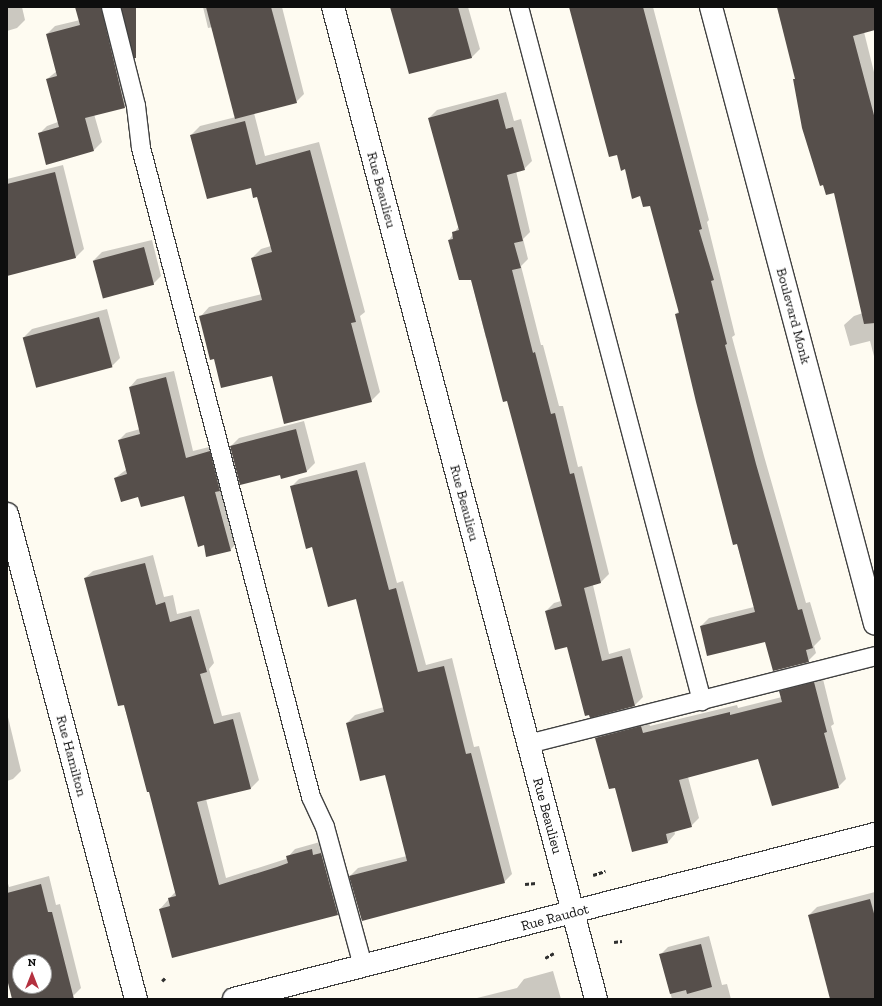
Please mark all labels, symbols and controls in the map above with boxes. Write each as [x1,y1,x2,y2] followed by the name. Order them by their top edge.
[363,150,399,230] street label: Rue Beaulieu
[772,266,814,366] street label: Boulevard Monk
[446,463,482,543] street label: Rue Beaulieu
[52,713,90,799] street label: Rue Hamilton
[529,776,565,856] street label: Rue Beaulieu
[519,901,591,935] street label: Rue Raudot
[12,954,52,994] north arrow
[28,956,36,969] text: N

